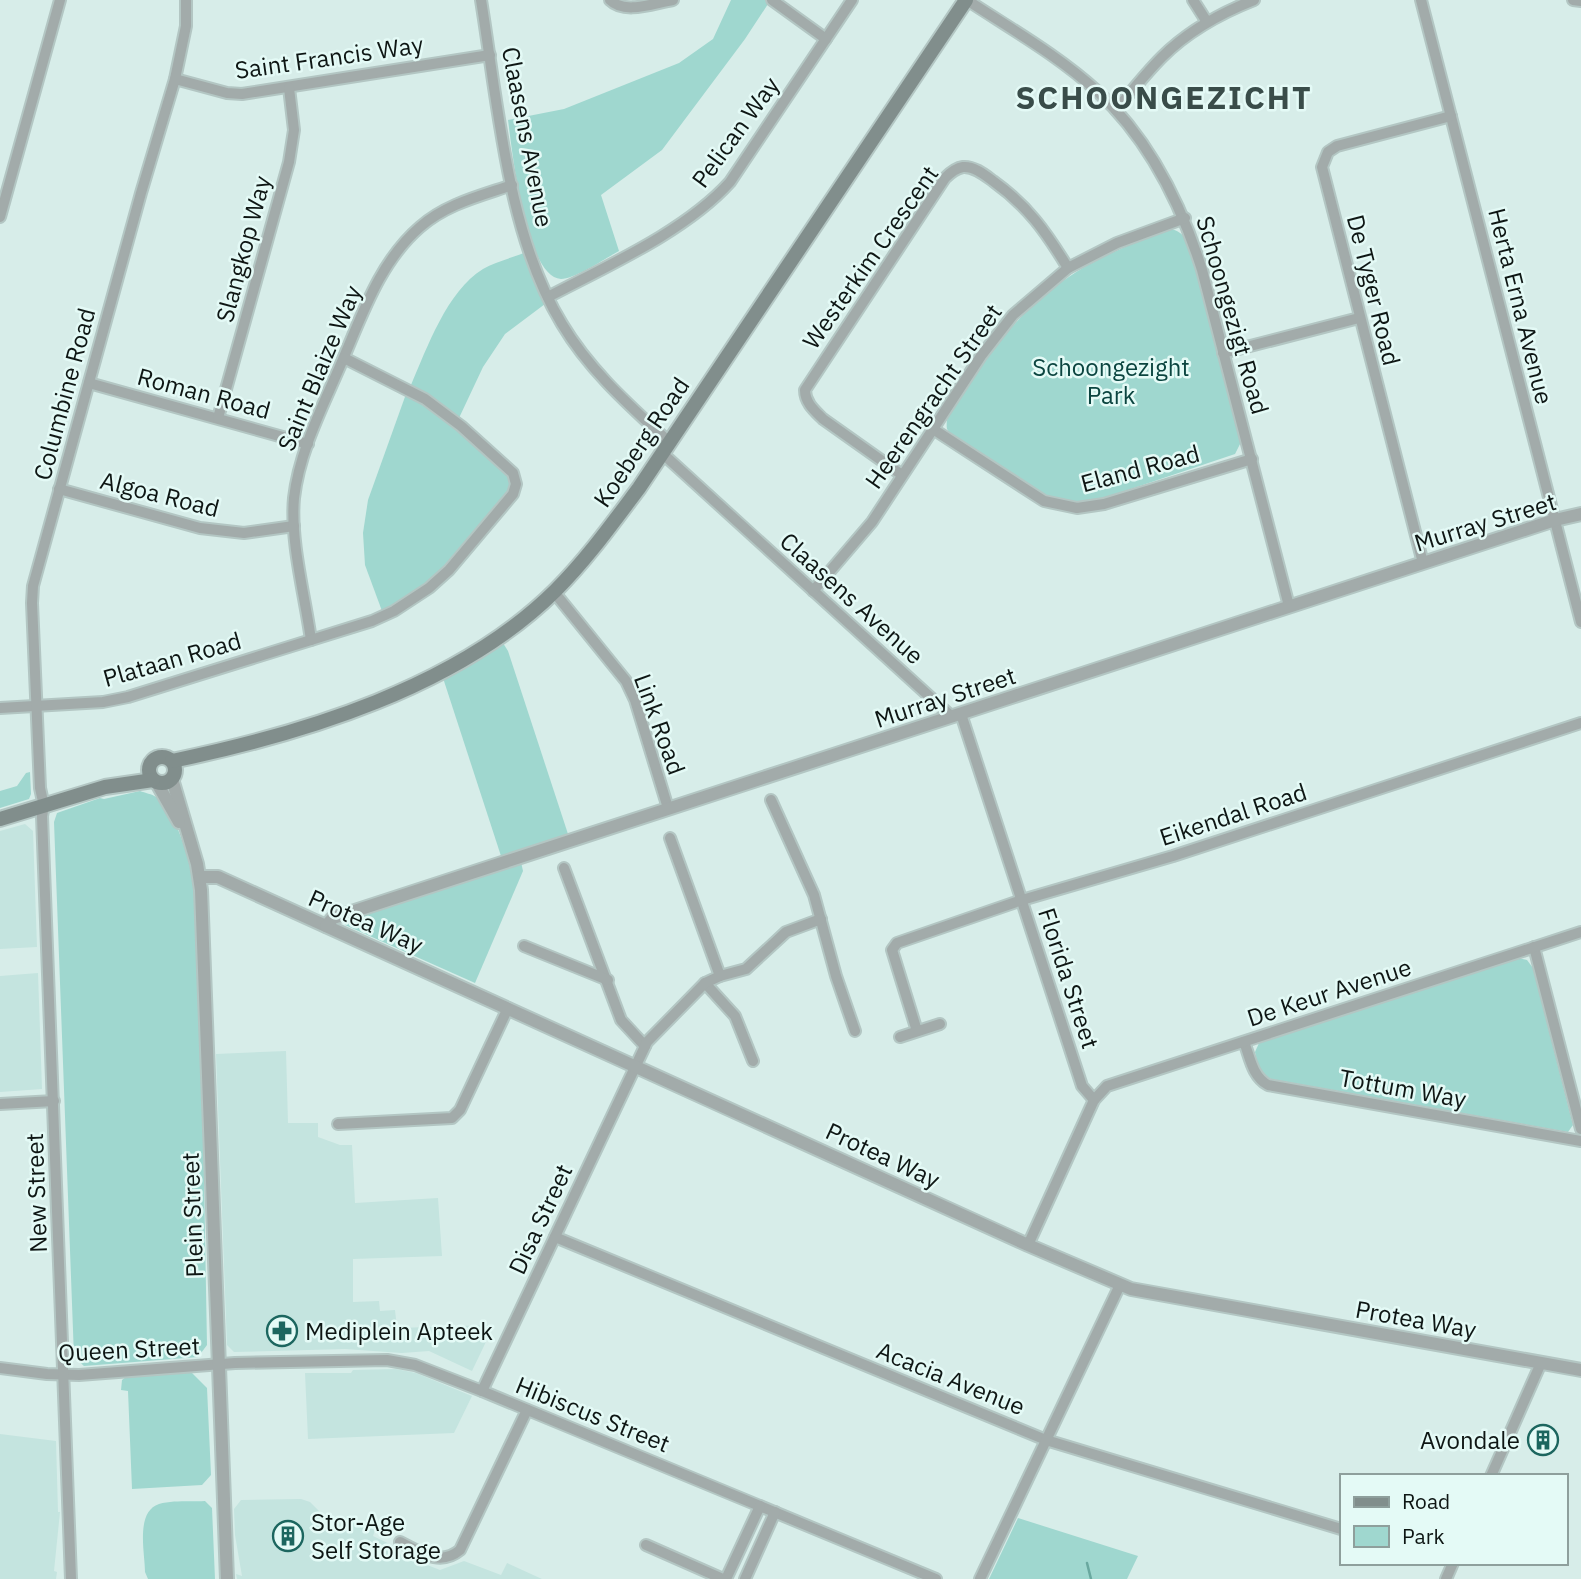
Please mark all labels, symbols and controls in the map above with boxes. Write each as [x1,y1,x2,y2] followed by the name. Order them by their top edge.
[233,28,425,86] street label: Saint Francis Way
[495,44,561,230] street label: Claasens Avenue
[684,70,786,194] street label: Pelican Way
[1015,76,1313,118] district label: SCHOONGEZICHT
[795,159,945,355] street label: Westerkim Crescent
[208,172,278,326] street label: Slangkop Way
[1481,205,1561,407] street label: Herta Erna Avenue
[1340,211,1408,369] street label: De Tyger Road
[1189,212,1277,418] street label: Schoongezigt Road
[270,280,368,456] street label: Saint Blaize Way
[857,297,1009,495] street label: Heerengracht Street
[26,304,102,484] street label: Columbine Road
[1032,351,1190,411] park label: Schoongezight Park
[134,360,274,426] street label: Roman Road
[586,371,696,513] street label: Koeberg Road
[1077,437,1203,499] street label: Eland Road
[97,464,223,524] street label: Algoa Road
[1410,485,1560,559] street label: Murray Street
[773,525,931,671] street label: Claasens Avenue
[99,624,245,694] street label: Plataan Road
[870,659,1020,735] street label: Murray Street
[627,669,693,779] street label: Link Road
[1155,775,1311,853] street label: Eikendal Road
[304,882,428,960] street label: Protea Way
[1031,903,1107,1053] street label: Florida Street
[1243,950,1415,1034] street label: De Keur Avenue
[1337,1061,1469,1115] street label: Tottum Way
[821,1115,945,1195] street label: Protea Way
[18,1133,54,1253] street label: New Street
[174,1152,210,1278] street label: Plein Street
[501,1159,579,1279] street label: Disa Street
[1353,1293,1479,1345] street label: Protea Way
[265,1314,299,1348] pharmacy icon: Mediplein Apteek
[305,1315,493,1347] place label: Mediplein Apteek
[57,1329,201,1369] street label: Queen Street
[872,1334,1030,1422] street label: Acacia Avenue
[511,1369,675,1459] street label: Hibiscus Street
[1526,1423,1560,1457] building icon: Avondale
[1420,1424,1520,1456] place label: Avondale
[1340,1474,1567,1565] legend
[1402,1487,1450,1515] text: Road
[311,1506,441,1566] place label: Stor-Age Self Storage
[271,1519,305,1553] building icon: Stor-Age Self Storage
[1402,1522,1445,1550] text: Park

